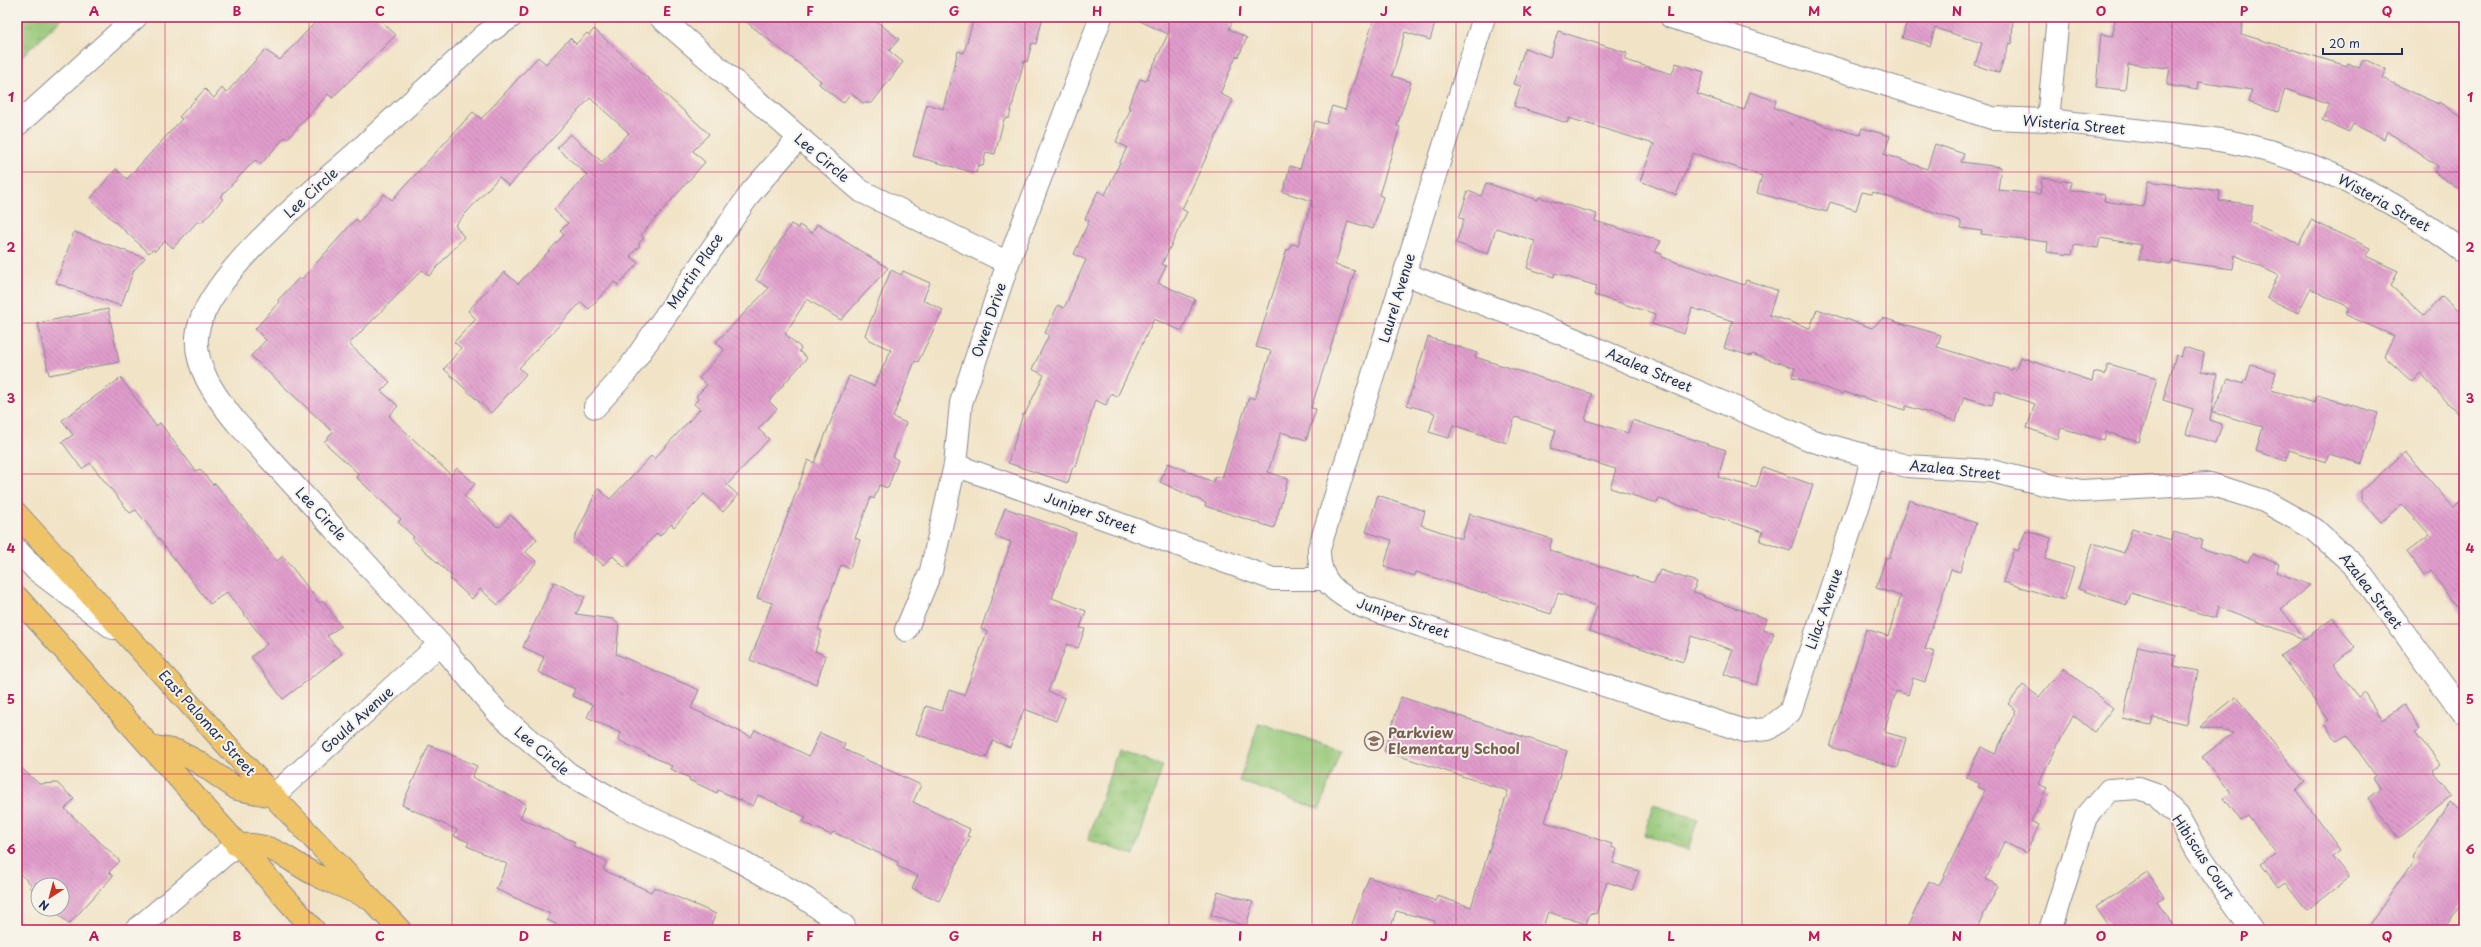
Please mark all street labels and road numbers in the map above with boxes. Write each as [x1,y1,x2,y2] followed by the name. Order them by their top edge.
[2022,110,2126,139] street label: Wisteria Street
[790,128,855,187] street label: Lee Circle
[279,162,343,223] street label: Lee Circle
[2334,168,2435,237] street label: Wisteria Street
[661,229,728,313] street label: Martin Place
[1373,250,1420,345] street label: Laurel Avenue
[966,279,1011,360] street label: Owen Drive
[1603,342,1696,397] street label: Azalea Street
[1908,454,2002,485] street label: Azalea Street
[291,482,352,545] street label: Lee Circle
[1041,486,1139,539] street label: Juniper Street
[2335,548,2408,633] street label: Azalea Street
[1800,565,1847,652] street label: Lilac Avenue
[1354,592,1453,643] street label: Juniper Street
[154,665,261,781] street label: East Palomar Street
[316,681,398,758] street label: Gould Avenue
[510,721,575,780] street label: Lee Circle
[2167,810,2240,904] street label: Hibiscus Court

